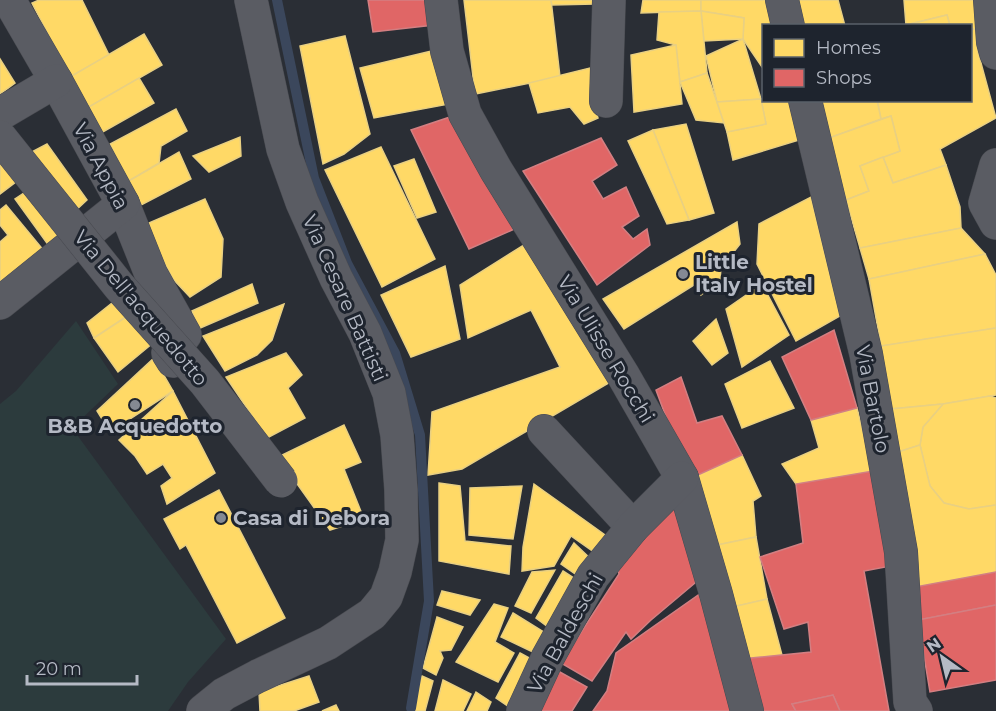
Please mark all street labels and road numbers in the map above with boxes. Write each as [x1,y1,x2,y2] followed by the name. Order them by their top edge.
[68,119,134,213] street label: Via Appia
[297,211,393,385] street label: Via Cesare Battisti
[69,225,213,391] street label: Via Dell'acquedotto
[553,271,659,427] street label: Via Ulisse Rocchi
[851,343,895,455] street label: Via Bartolo
[522,569,608,697] street label: Via Baldeschi

